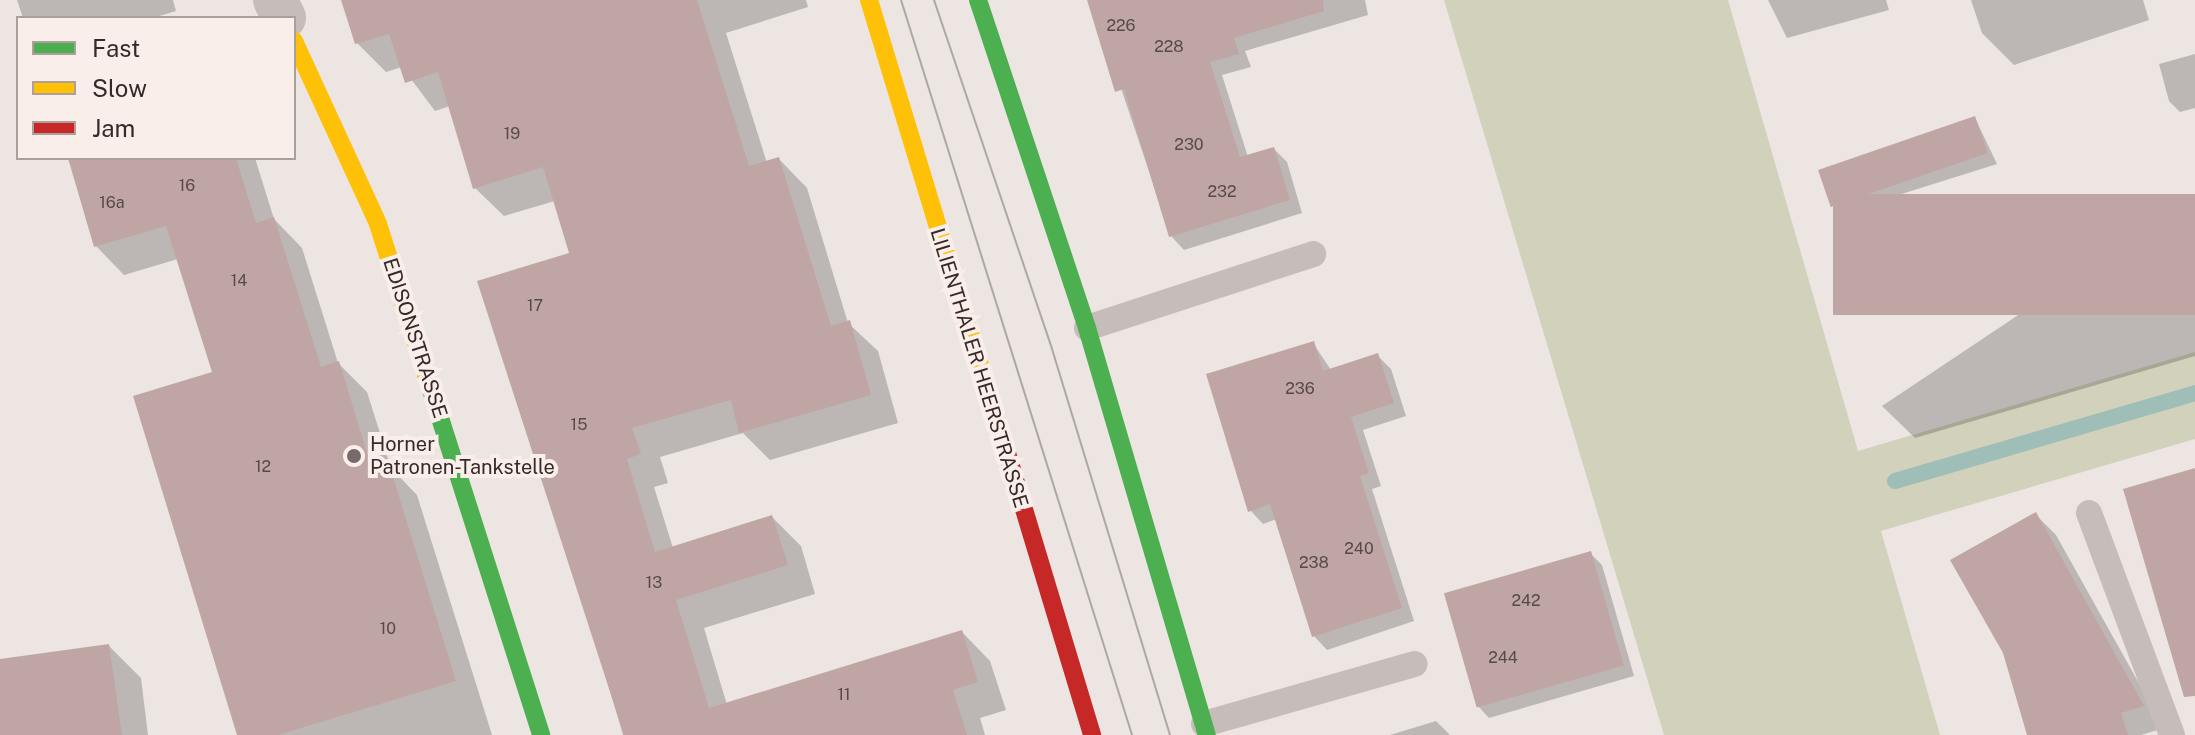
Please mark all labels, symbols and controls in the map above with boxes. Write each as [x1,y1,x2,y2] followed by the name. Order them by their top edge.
[16,16,296,160] legend
[1106,16,1136,36] house number: 226
[92,34,140,62] text: Fast
[1154,37,1184,57] house number: 228
[92,74,147,102] text: Slow
[92,114,135,142] text: Jam
[504,124,520,144] house number: 19
[1174,135,1204,155] house number: 230
[179,176,195,196] house number: 16
[1207,182,1237,202] house number: 232
[99,193,125,213] house number: 16a
[925,225,1033,511] street label: LILIENTHALER HEERSTRASSE
[378,255,452,421] street label: EDISONSTRASSE
[231,271,247,291] house number: 14
[527,296,543,316] house number: 17
[1285,379,1315,399] house number: 236
[571,415,587,435] house number: 15
[370,432,555,479] place label: Horner Patronen-Tankstelle
[345,447,363,465] marker: Horner Patronen-Tankstelle
[255,457,271,477] house number: 12
[1344,539,1374,559] house number: 240
[1299,553,1329,573] house number: 238
[646,573,662,593] house number: 13
[1511,591,1541,611] house number: 242
[380,619,396,639] house number: 10
[1488,648,1518,668] house number: 244
[837,685,851,705] house number: 11

